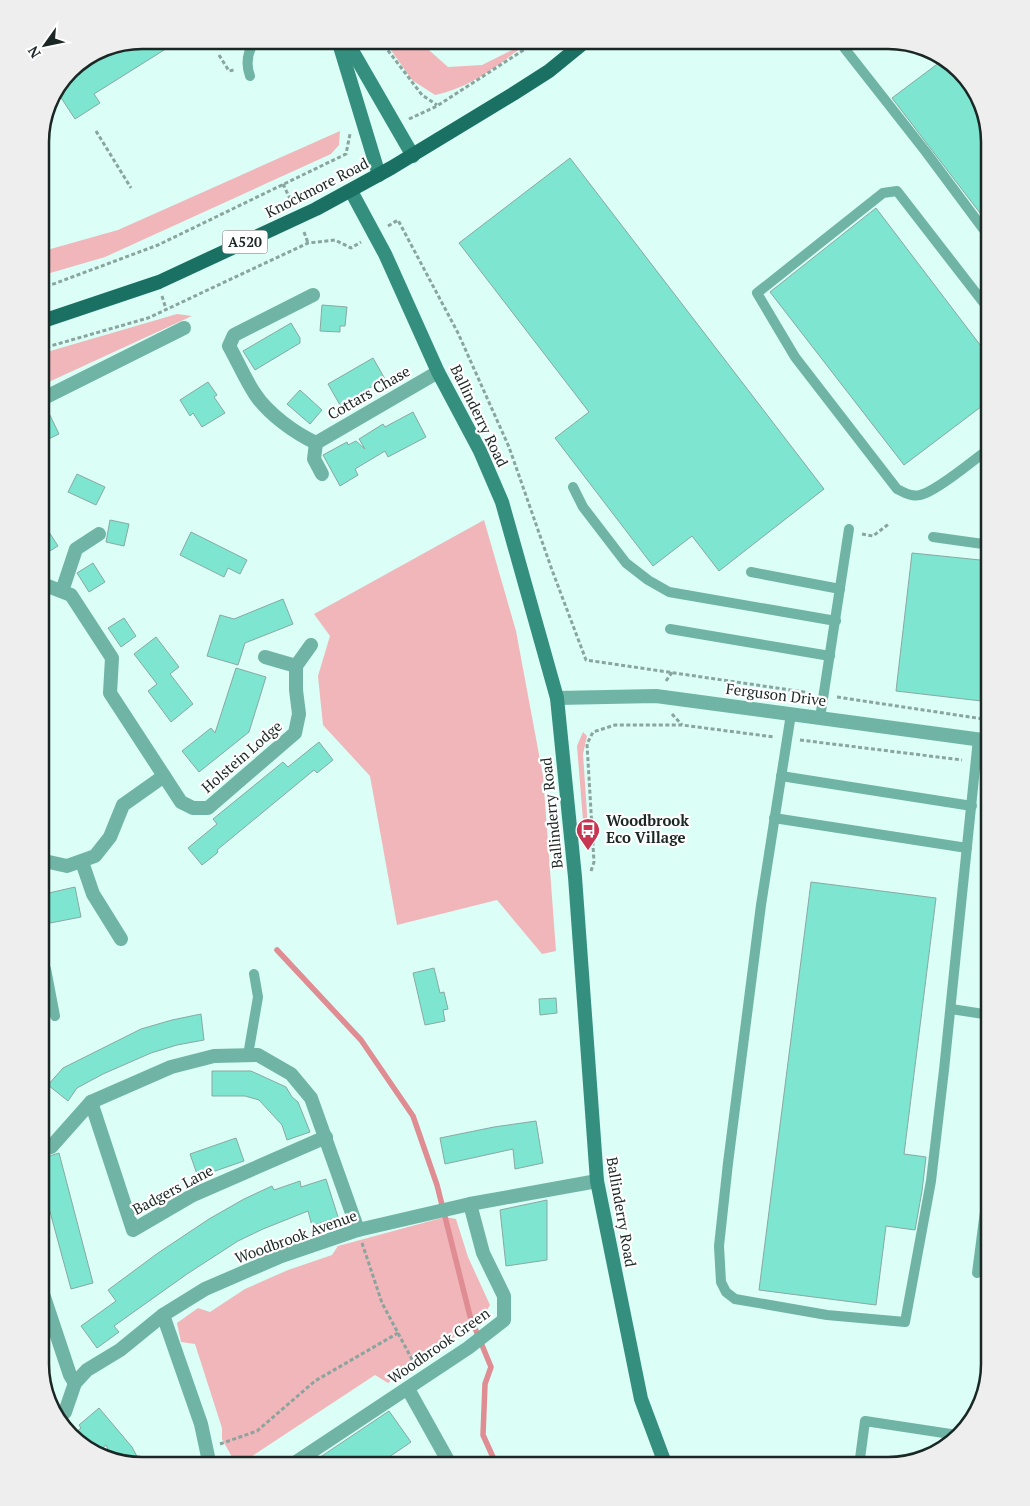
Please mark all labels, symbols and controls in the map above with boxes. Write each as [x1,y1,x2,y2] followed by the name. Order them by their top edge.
[20,20,70,70] north arrow
[23,42,45,62] text: N
[262,152,372,222] street label: Knockmore Road
[222,230,268,253] road number: A520
[324,360,413,424] street label: Cottars Chase
[446,361,513,470] street label: Ballinderry Road
[725,678,828,710] street label: Ferguson Drive
[197,716,286,797] street label: Holstein Lodge
[535,757,567,870] street label: Ballinderry Road
[606,810,689,847] place label: Woodbrook Eco Village
[575,817,601,851] bus stop icon: Woodbrook Eco Village
[602,1155,642,1269] street label: Ballinderry Road
[129,1159,216,1219] street label: Badgers Lane
[232,1205,360,1267] street label: Woodbrook Avenue
[384,1303,493,1388] street label: Woodbrook Green

